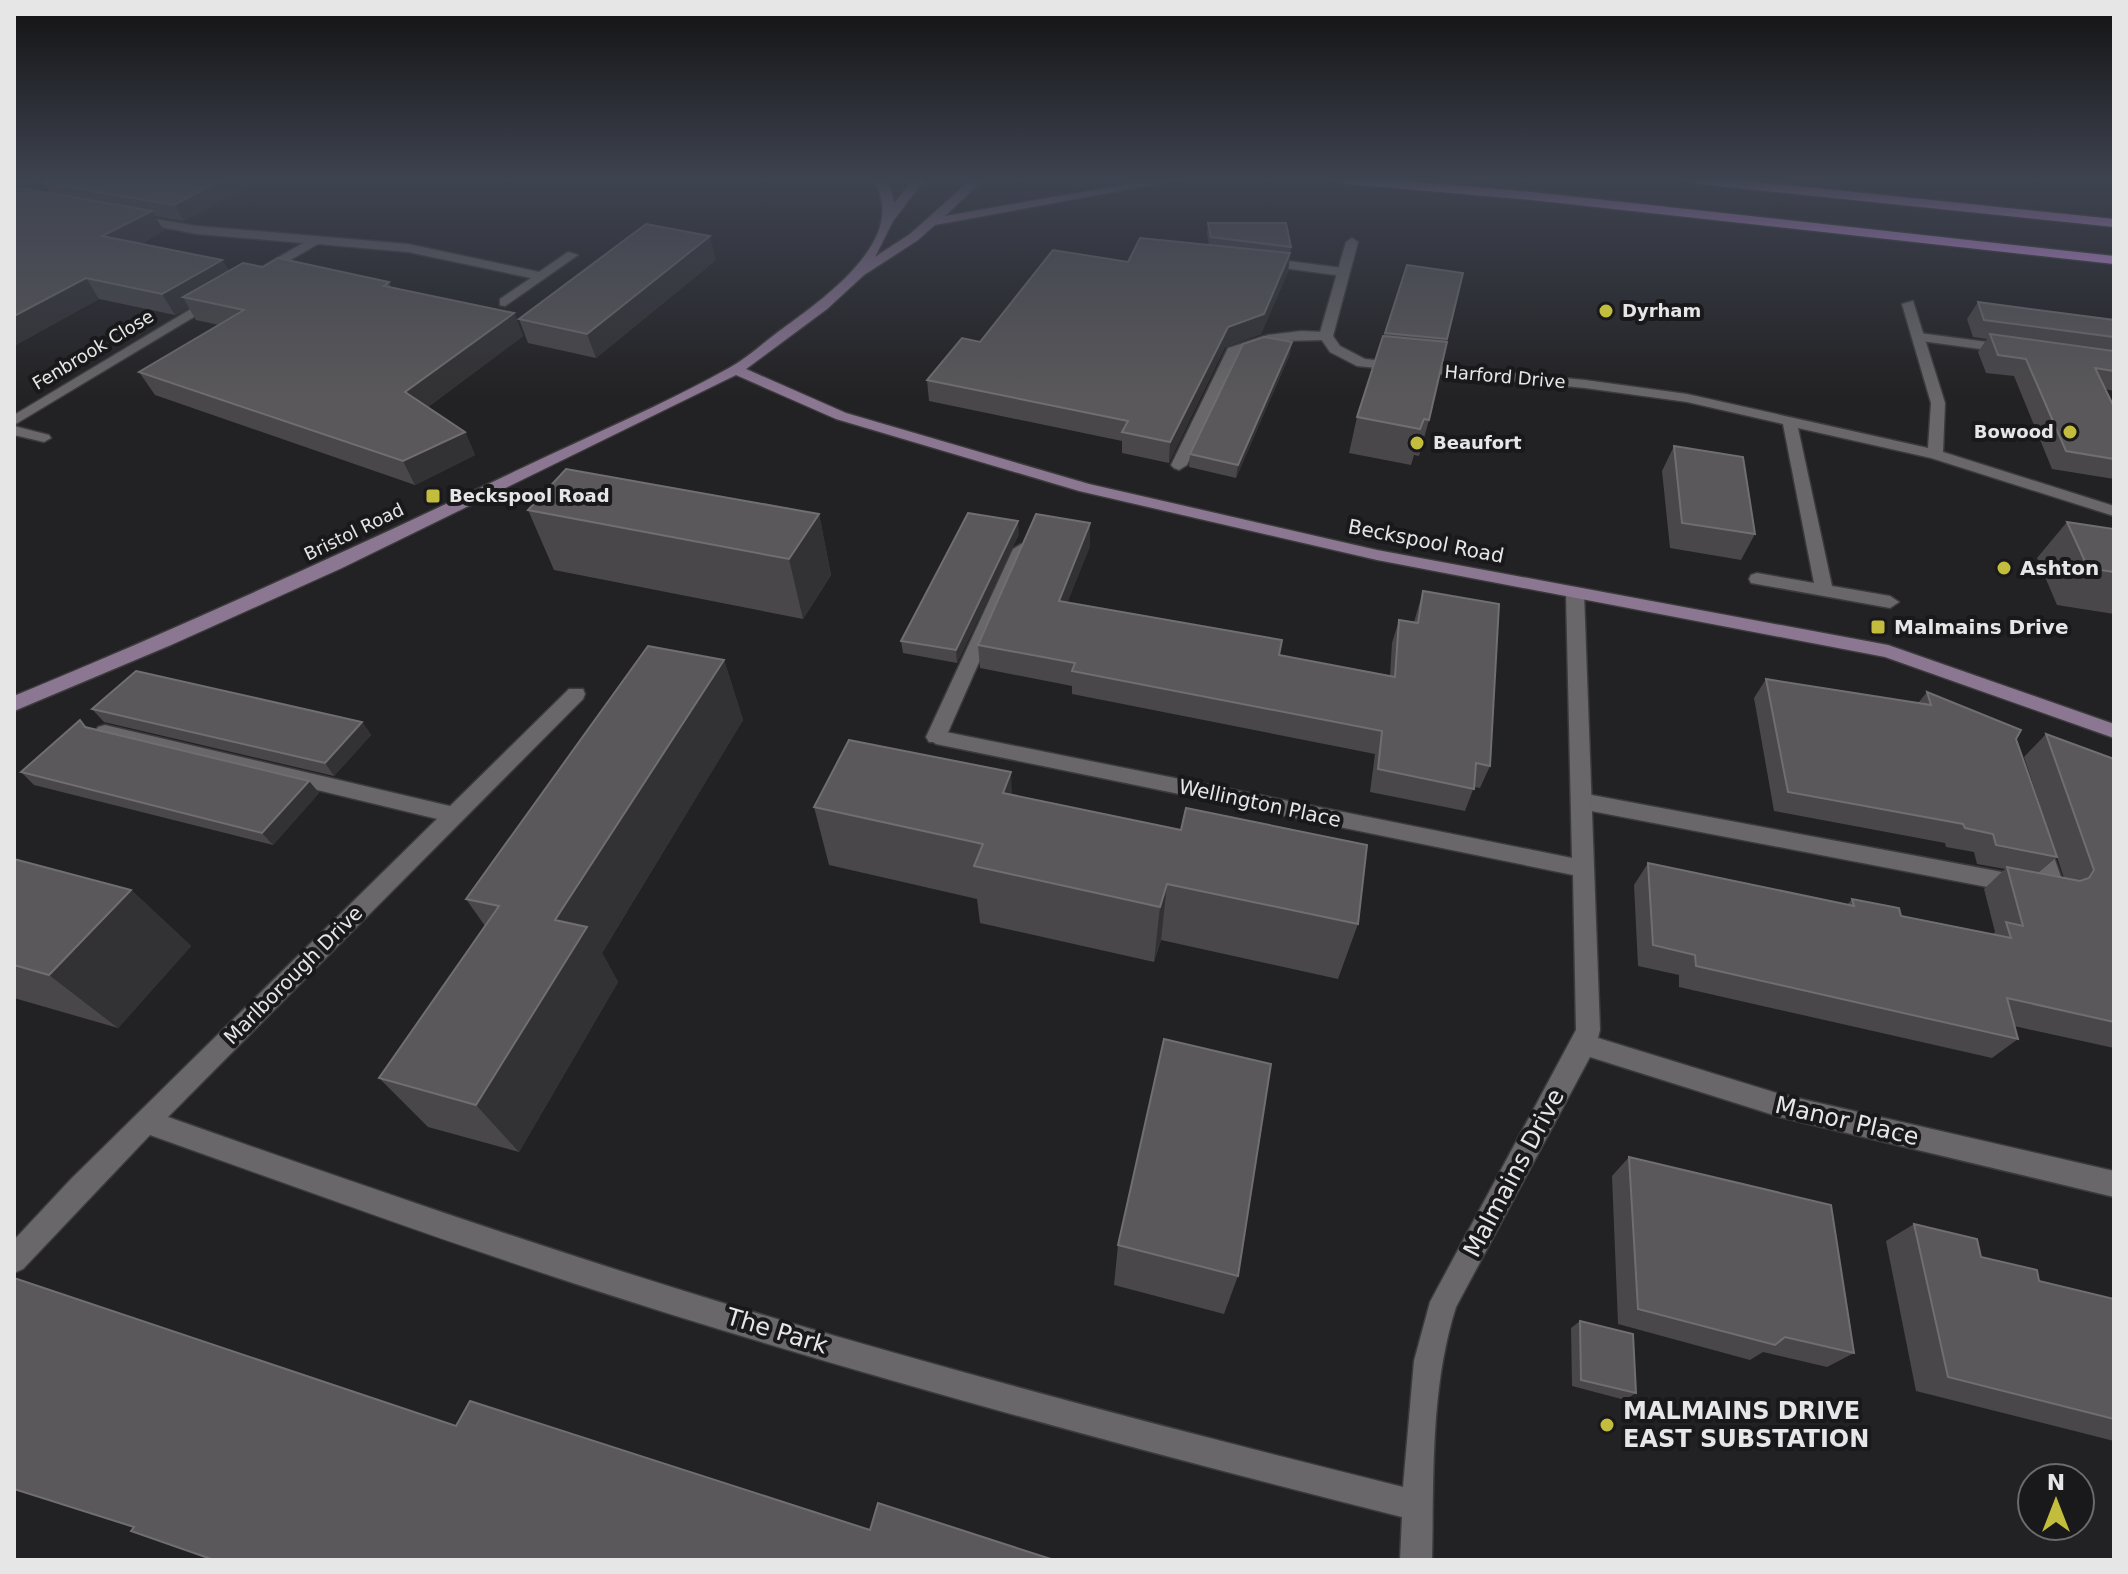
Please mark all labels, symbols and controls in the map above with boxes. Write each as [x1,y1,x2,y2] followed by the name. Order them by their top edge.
[1622,300,1701,321] place label: Dyrham
[1597,302,1615,320] marker: Dyrham
[28,305,157,394] street label: Fenbrook Close
[1444,361,1567,392] street label: Harford Drive
[1974,421,2054,442] place label: Bowood
[2061,423,2079,441] marker: Bowood
[1433,432,1522,453] place label: Beaufort
[1408,434,1426,452] marker: Beaufort
[449,485,610,506] place label: Beckspool Road
[424,487,442,505] marker: Beckspool Road
[301,498,407,565] street label: Bristol Road
[1346,514,1506,568] street label: Beckspool Road
[2020,556,2099,580] place label: Ashton
[1995,559,2013,577] marker: Ashton
[1894,615,2068,639] place label: Malmains Drive
[1869,618,1887,636] marker: Malmains Drive
[1177,774,1343,832] street label: Wellington Place
[219,901,367,1049] street label: Marlborough Drive
[1458,1084,1570,1262] street label: Malmains Drive
[1772,1091,1922,1151] street label: Manor Place
[722,1302,831,1360] street label: The Park
[1623,1397,1869,1453] place label: MALMAINS DRIVE EAST SUBSTATION
[1598,1416,1616,1434] marker: MALMAINS DRIVE EAST SUBSTATION
[2016,1462,2096,1542] north arrow
[2047,1470,2065,1495] text: N

